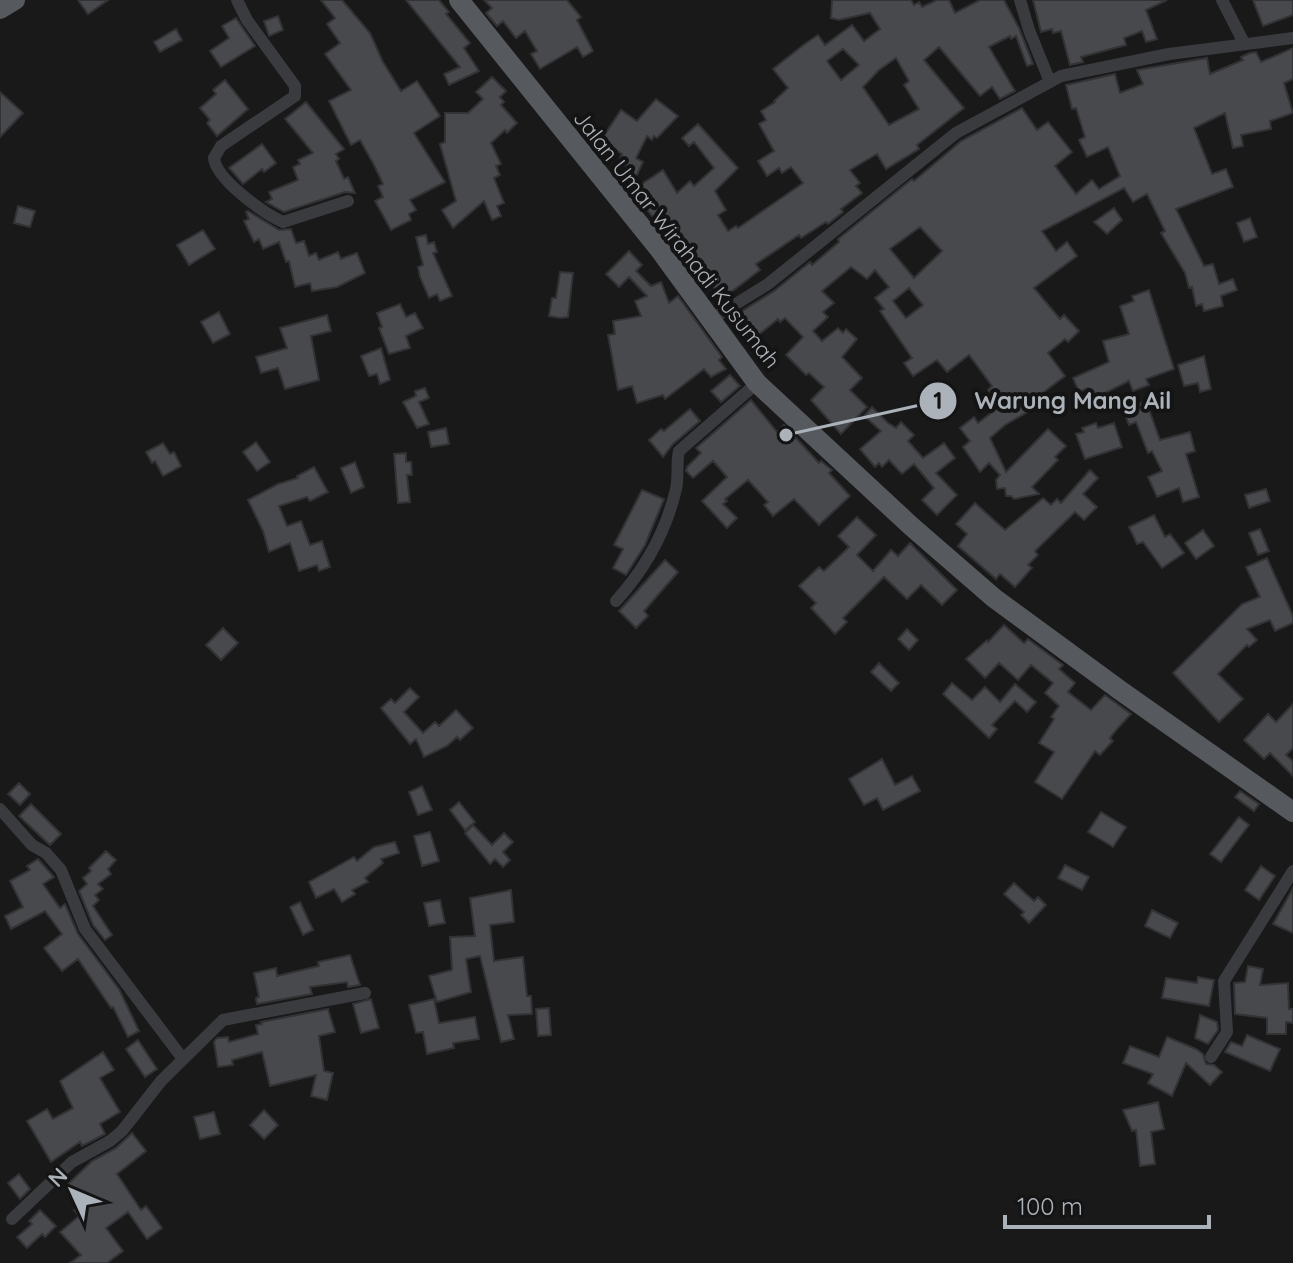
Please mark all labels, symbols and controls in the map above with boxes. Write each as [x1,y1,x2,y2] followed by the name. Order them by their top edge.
[568,104,786,374] street label: Jalan Umar Wirahadi Kusumah
[918,377,1187,425] callout: Warung Mang Ail
[933,385,943,415] text: 1
[975,385,1171,415] text: Warung Mang Ail
[32,1151,112,1231] north arrow
[42,1162,73,1193] text: N
[1005,1179,1209,1229] scale bar
[1017,1191,1083,1221] text: 100 m

